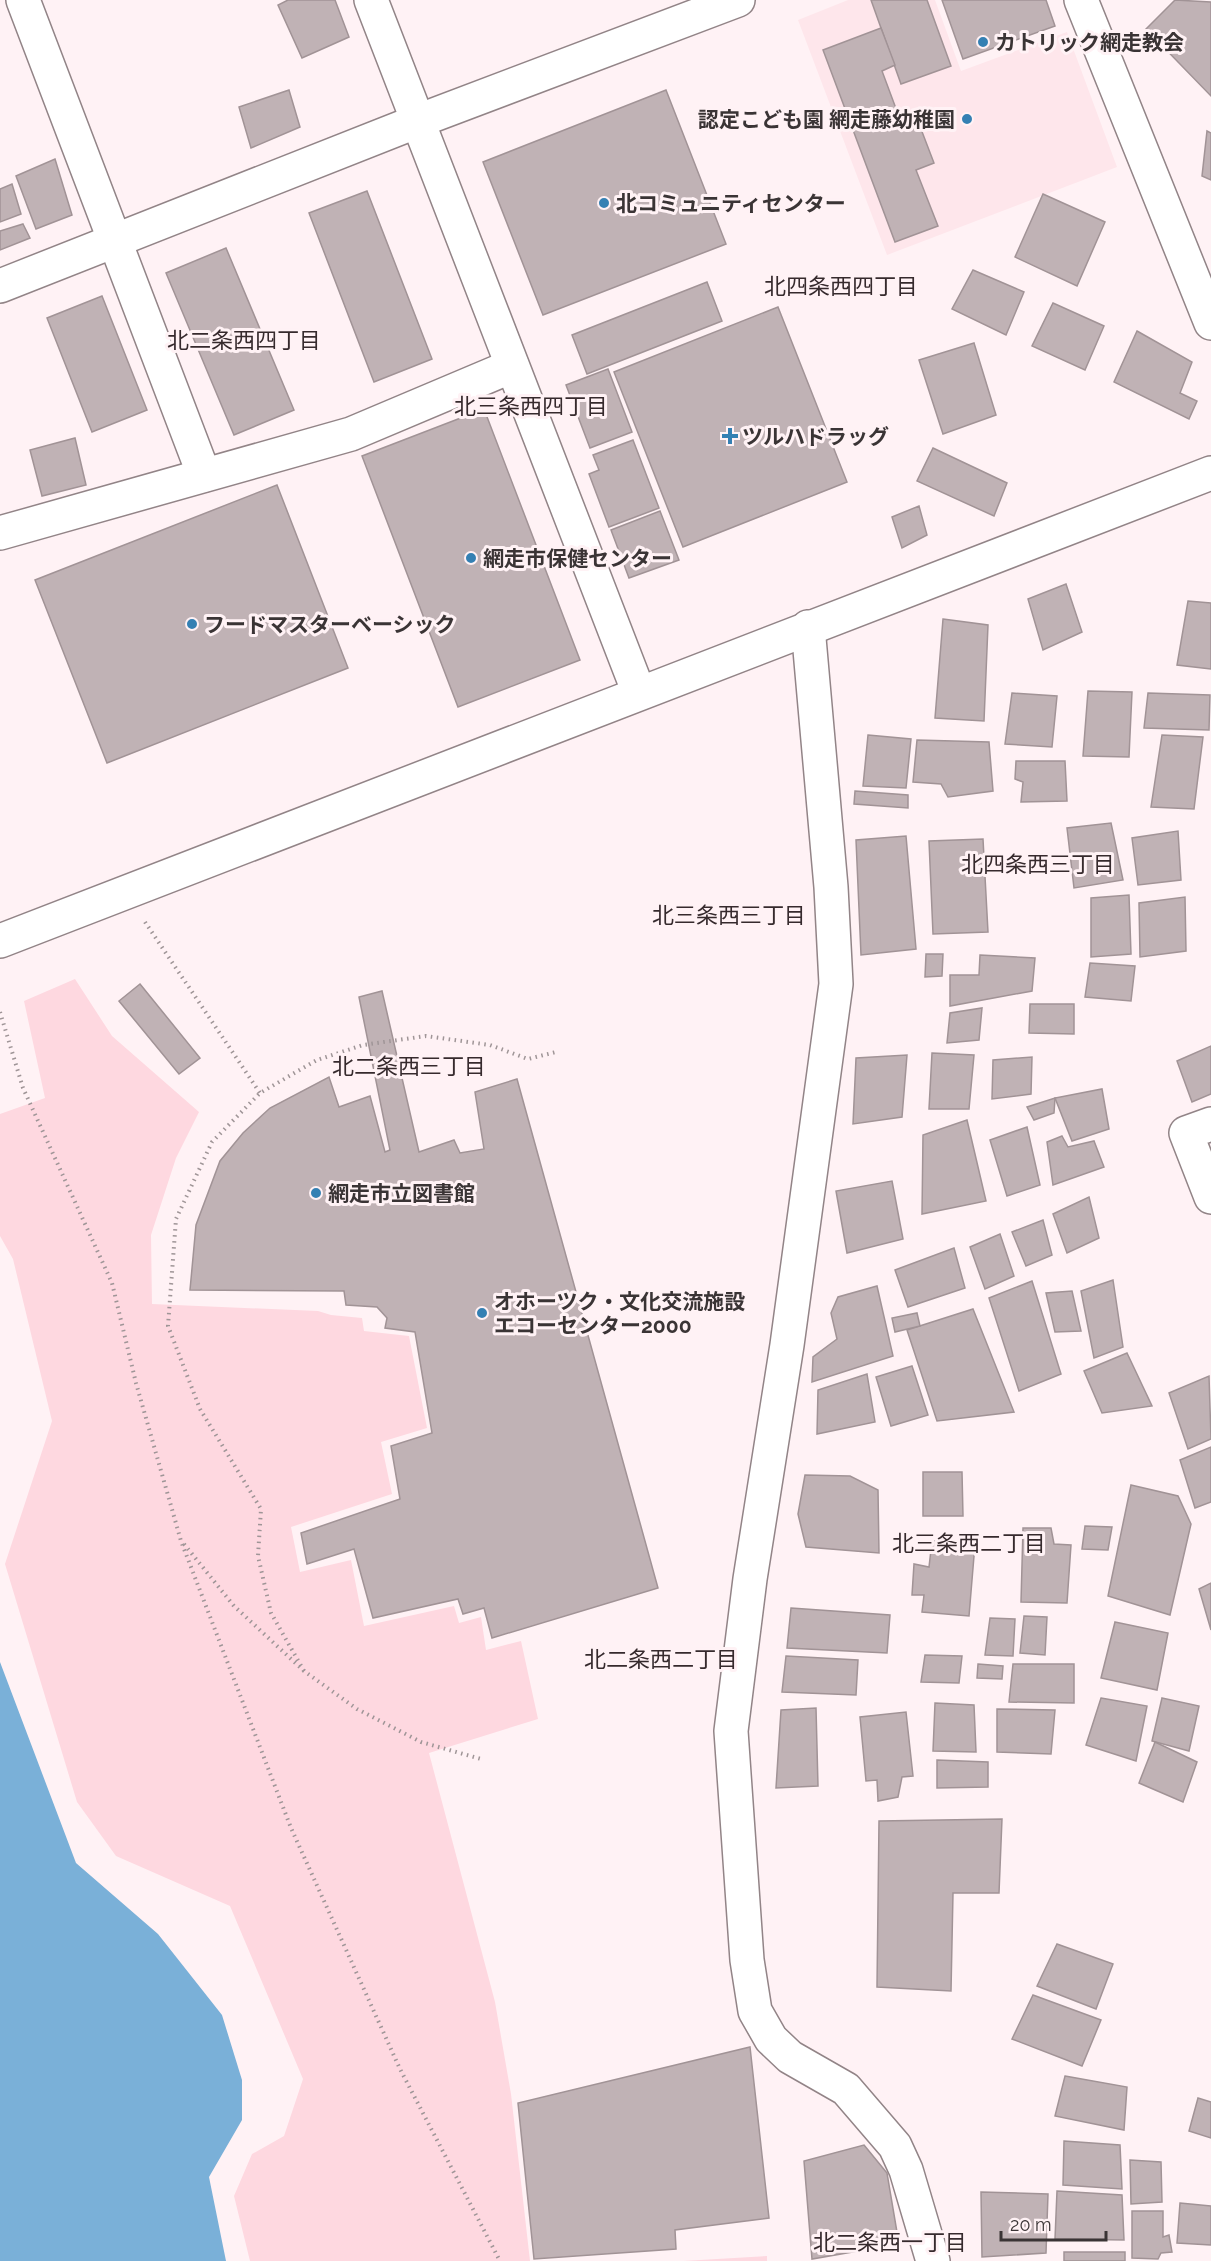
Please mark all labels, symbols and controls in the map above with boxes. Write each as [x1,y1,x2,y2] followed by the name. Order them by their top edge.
[995,30,1184,55] place label: カトリック網走教会
[976,35,990,49] marker: カトリック網走教会
[698,107,955,132] place label: 認定こども園 網走藤幼稚園
[960,112,974,126] marker: 認定こども園 網走藤幼稚園
[616,191,846,216] place label: 北コミュニティセンター
[597,196,611,210] marker: 北コミュニティセンター
[764,273,918,299] district label: 北四条西四丁目
[167,327,321,353] district label: 北二条西四丁目
[454,393,608,419] district label: 北三条西四丁目
[742,424,889,449] place label: ツルハドラッグ
[723,429,737,443] marker: ツルハドラッグ
[483,546,672,571] place label: 網走市保健センター
[464,551,478,565] marker: 網走市保健センター
[204,612,456,637] place label: フードマスターベーシック
[185,617,199,631] marker: フードマスターベーシック
[961,851,1115,877] district label: 北四条西三丁目
[652,902,806,928] district label: 北三条西三丁目
[332,1053,486,1079] district label: 北二条西三丁目
[328,1181,475,1206] place label: 網走市立図書館
[309,1186,323,1200] marker: 網走市立図書館
[494,1289,745,1338] place label: オホーツク・文化交流施設 エコーセンター2000
[475,1306,489,1320] marker: オホーツク・文化交流施設 エコーセンター2000
[892,1530,1046,1556] district label: 北三条西二丁目
[584,1646,738,1672] district label: 北二条西二丁目
[1001,2204,1106,2242] scale bar
[1010,2214,1052,2235] text: 20 m
[813,2229,967,2255] district label: 北二条西一丁目

